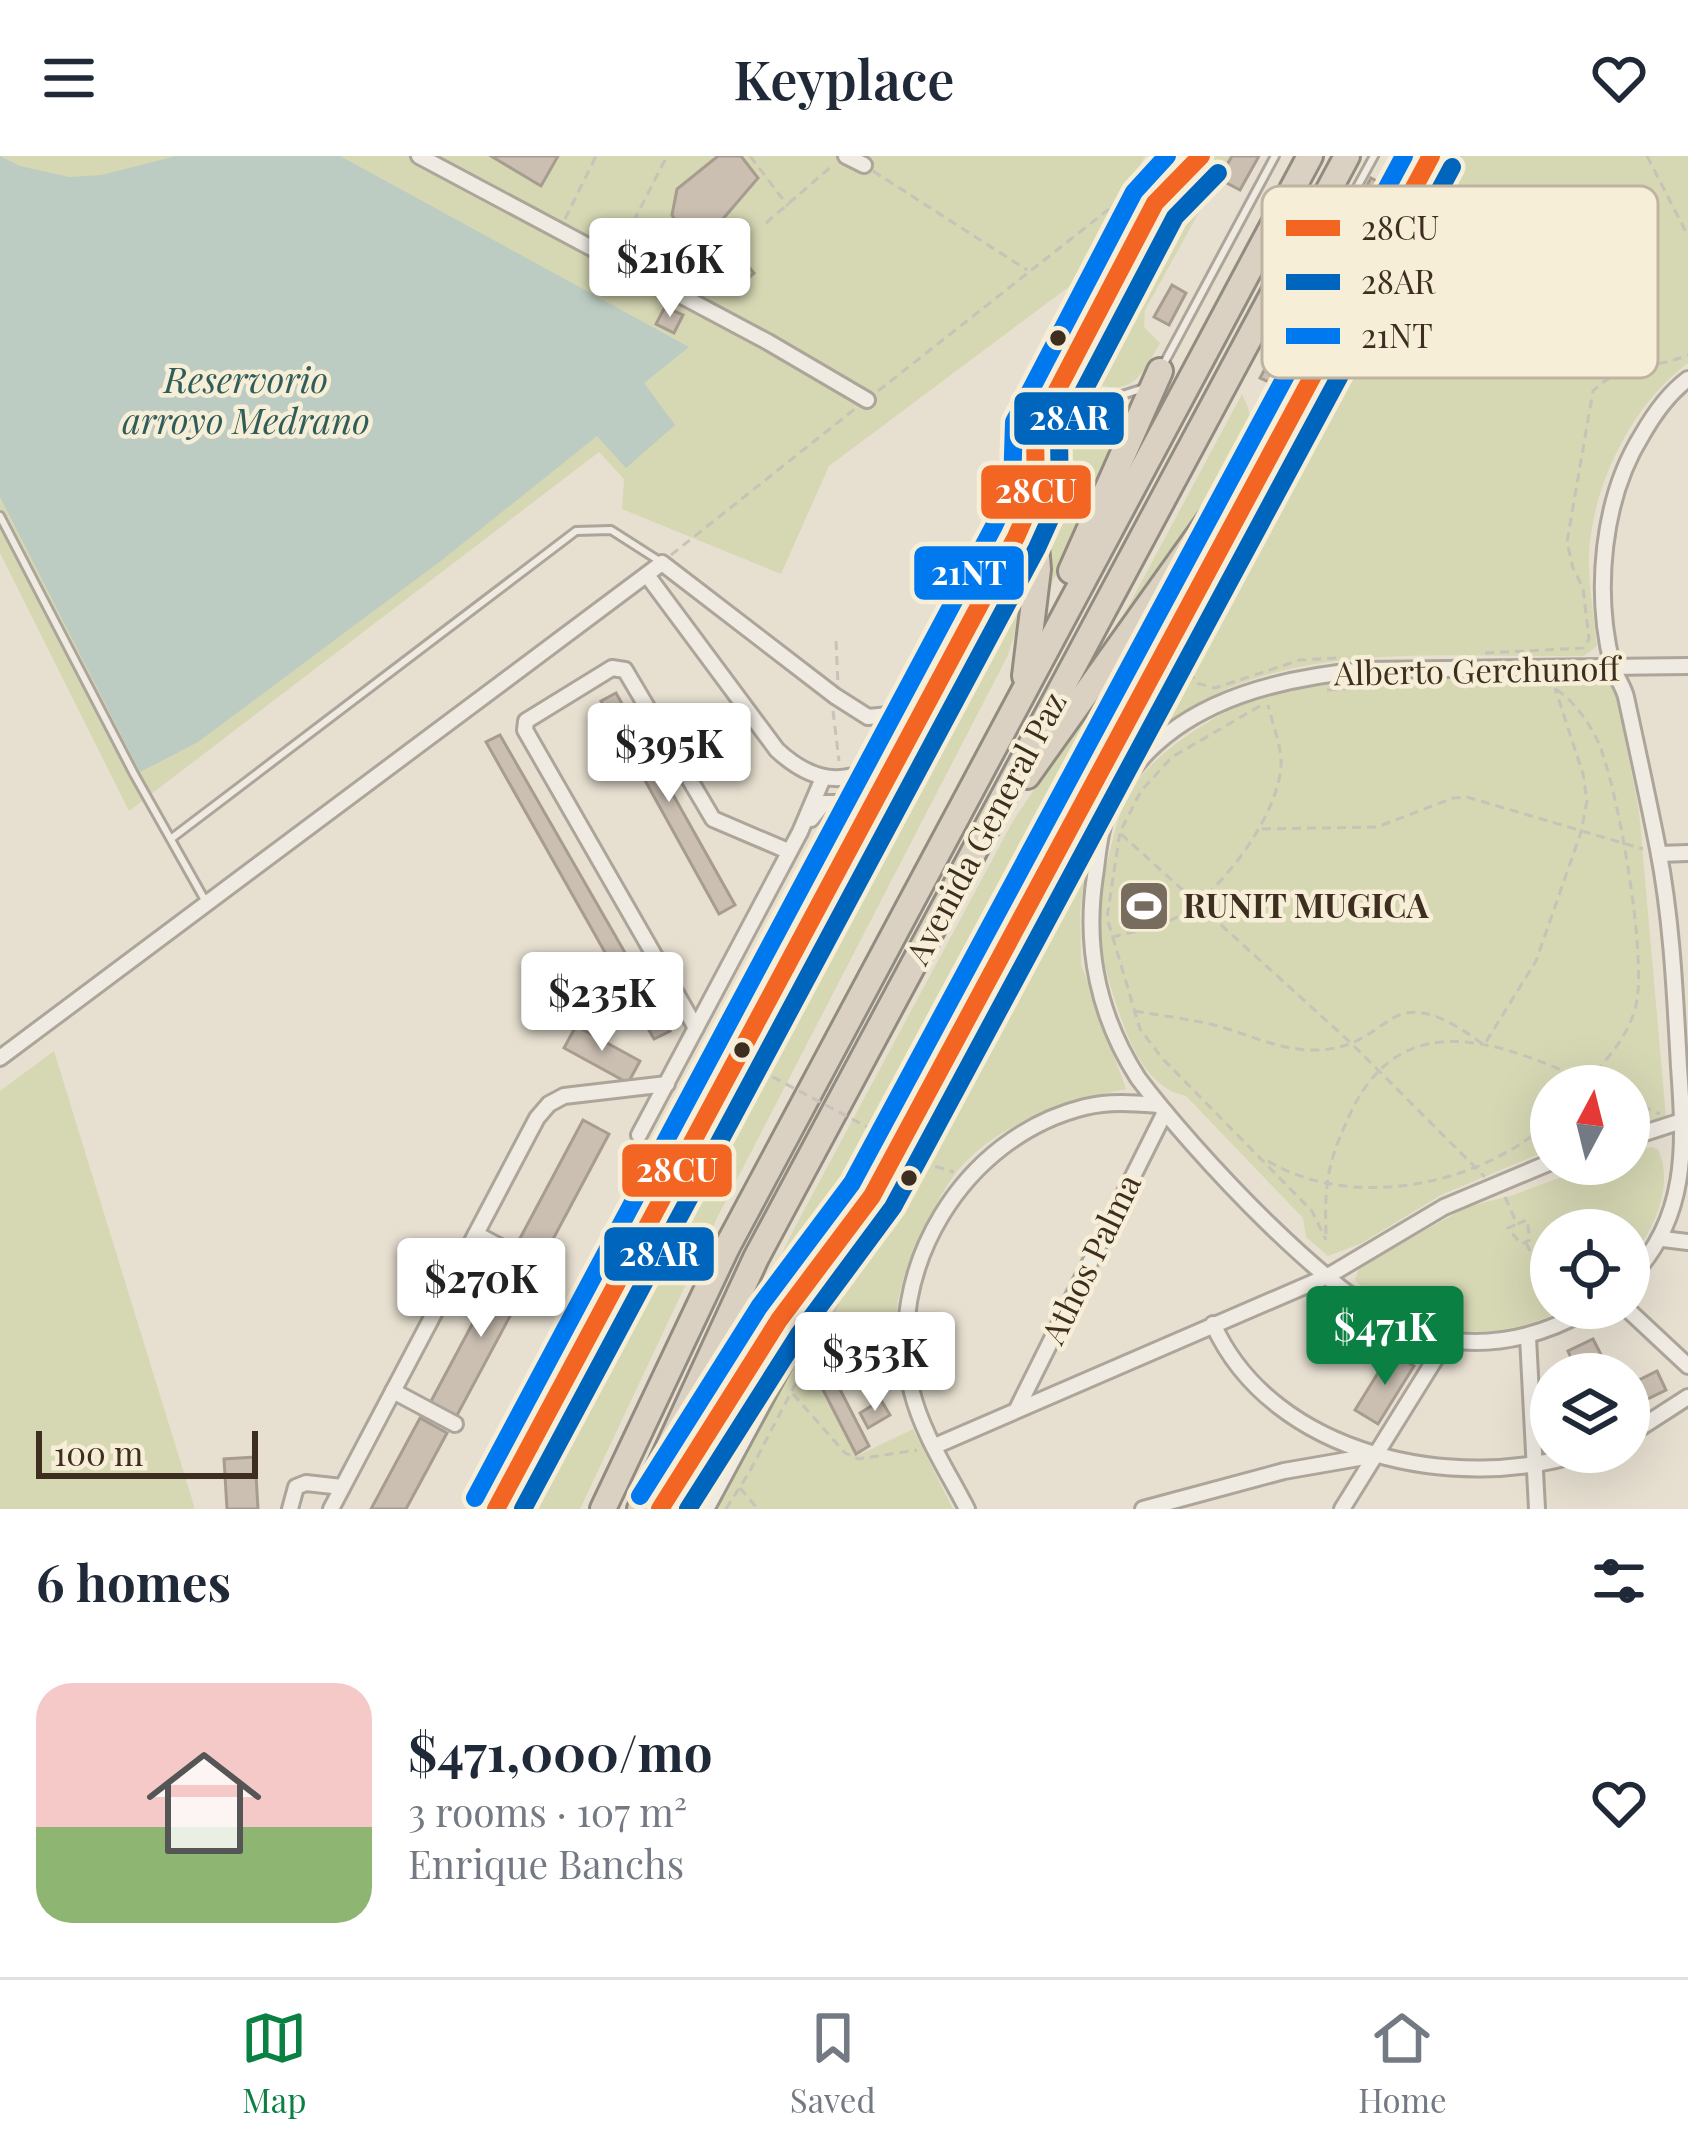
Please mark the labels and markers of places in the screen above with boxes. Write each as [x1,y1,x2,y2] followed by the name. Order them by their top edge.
[586,218,754,320] pin: $216K
[1047,327,1069,349] unlabelled marker
[585,703,753,805] pin: $395K
[1116,878,1172,934] sports icon: RUNIT MUGICA
[1183,882,1429,926] place label: RUNIT MUGICA
[518,952,686,1054] pin: $235K
[731,1039,753,1061] unlabelled marker
[898,1167,920,1189] unlabelled marker
[397,1238,565,1340] pin: $270K
[1301,1286,1469,1388] pin: $471K
[791,1312,959,1414] pin: $353K

